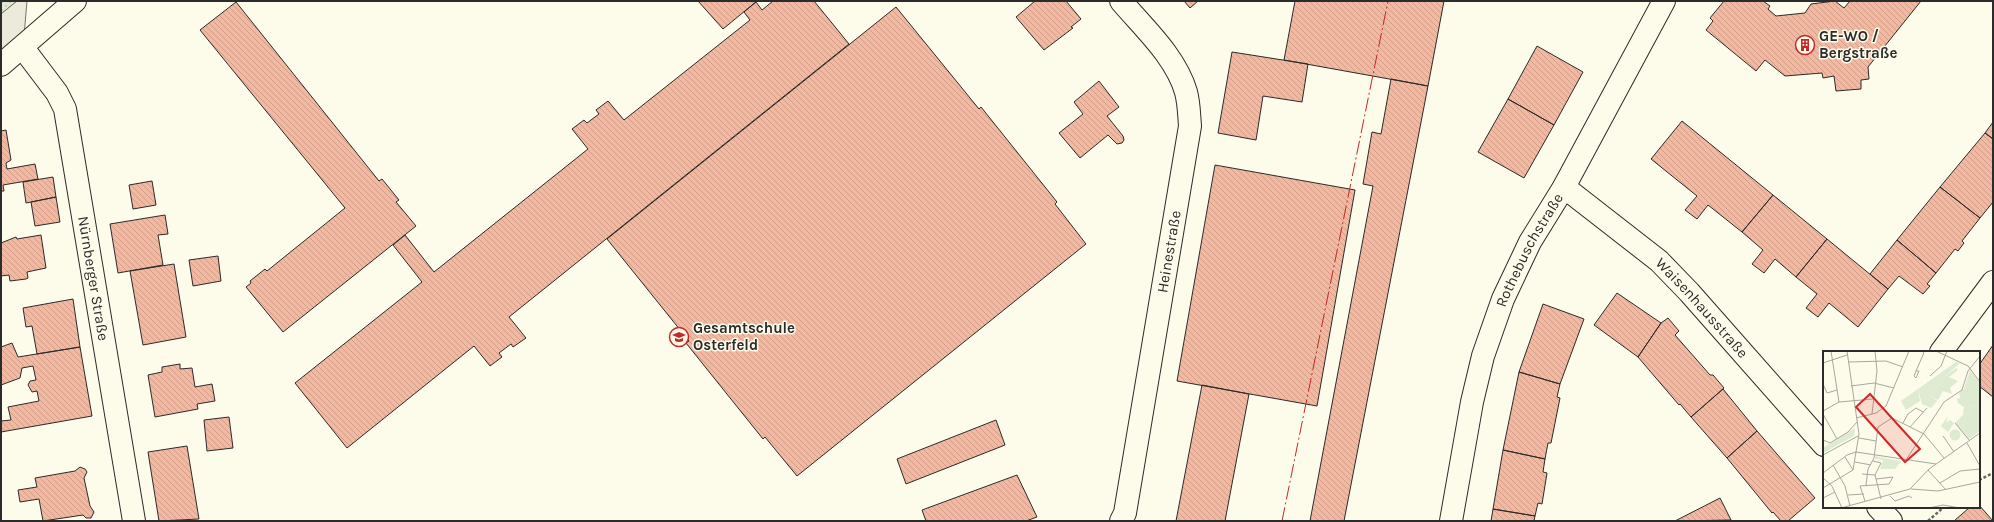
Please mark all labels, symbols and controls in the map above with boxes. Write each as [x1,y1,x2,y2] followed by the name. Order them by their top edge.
[1819,27,1897,62] place label: GE-WO / Bergstraße
[1794,34,1816,56] building icon: GE-WO / Bergstraße
[1492,190,1567,309] street label: Rothebuschstraße
[1153,209,1185,294] street label: Heinestraße
[74,215,113,342] street label: Nürnberger Straße
[1652,254,1752,362] street label: Waisenhausstraße
[693,319,795,354] place label: Gesamtschule Osterfeld
[668,326,690,348] school or university icon: Gesamtschule Osterfeld
[1823,351,1980,508] inset map

